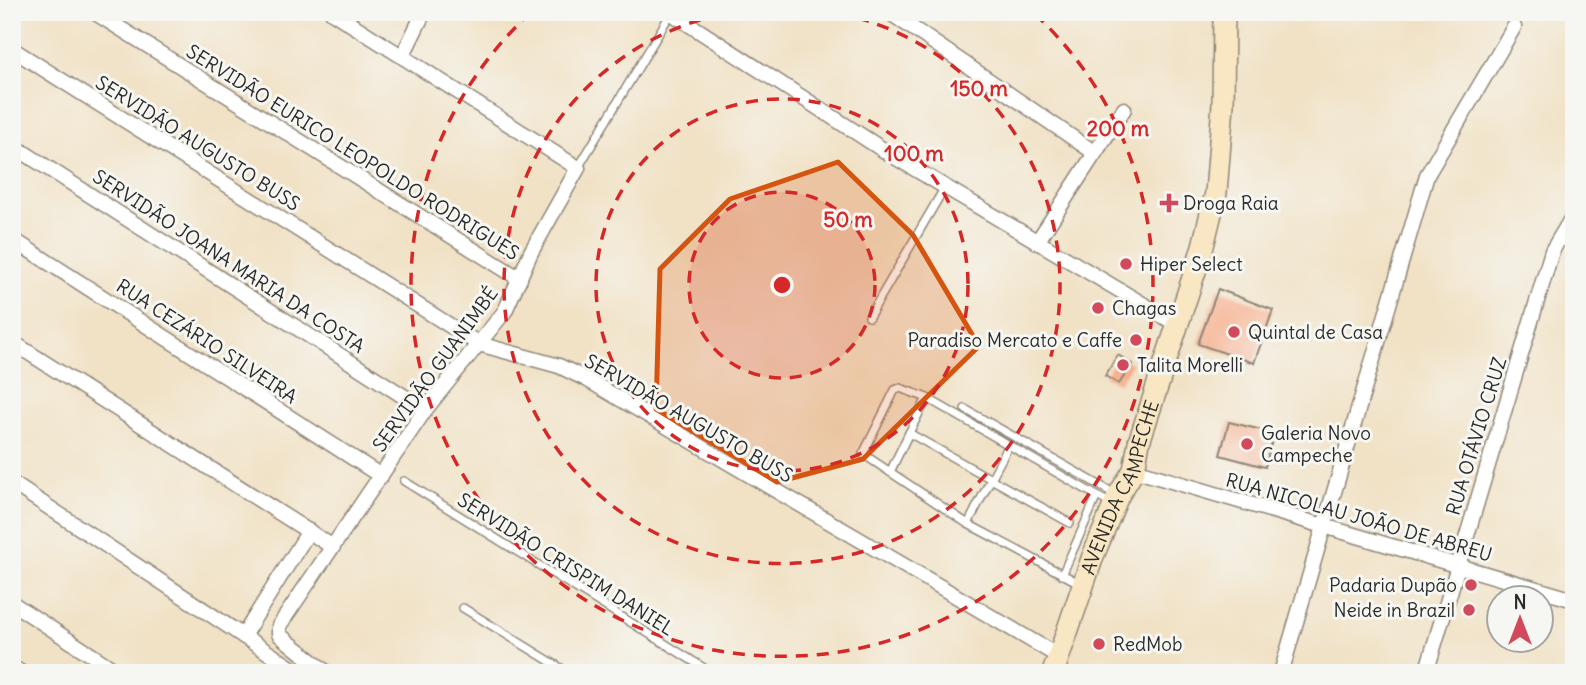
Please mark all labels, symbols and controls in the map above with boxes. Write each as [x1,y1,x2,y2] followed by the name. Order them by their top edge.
[182,38,524,265] street label: SERVIDÃO EURICO LEOPOLDO RODRIGUES
[91,69,305,216] street label: SERVIDÃO AUGUSTO BUSS
[950,75,1008,102] text: 150 m
[1087,115,1150,142] text: 200 m
[884,140,944,167] text: 100 m
[89,163,370,358] street label: SERVIDÃO JOANA MARIA DA COSTA
[1183,191,1279,215] place label: Droga Raia
[1161,195,1177,211] marker: Droga Raia
[823,206,873,233] text: 50 m
[1140,252,1243,276] place label: Hiper Select
[1118,256,1134,272] marker: Hiper Select
[770,273,794,297] centre of rings
[112,274,302,408] street label: RUA CEZÁRIO SILVEIRA
[366,281,503,456] street label: SERVIDÃO GUANIMBÉ
[1112,296,1176,320] place label: Chagas
[1090,300,1106,316] marker: Chagas
[1248,320,1383,344] place label: Quintal de Casa
[1226,324,1242,340] marker: Quintal de Casa
[907,328,1122,352] place label: Paradiso Mercato e Caffe
[1128,332,1144,348] marker: Paradiso Mercato e Caffe
[581,348,798,488] street label: SERVIDÃO AUGUSTO BUSS
[1137,353,1243,377] place label: Talita Morelli
[1441,354,1512,518] street label: RUA OTÁVIO CRUZ
[1115,357,1131,373] marker: Talita Morelli
[1076,397,1164,578] street label: AVENIDA CAMPECHE
[1261,421,1371,467] place label: Galeria Novo Campeche
[1239,436,1255,452] marker: Galeria Novo Campeche
[1223,466,1495,567] street label: RUA NICOLAU JOÃO DE ABREU
[453,487,679,641] street label: SERVIDÃO CRISPIM DANIEL
[1329,573,1457,597] place label: Padaria Dupão
[1463,577,1479,593] marker: Padaria Dupão
[1484,584,1554,654] north arrow
[1513,590,1527,614] text: N
[1333,598,1455,622] place label: Neide in Brazil
[1461,602,1477,618] marker: Neide in Brazil
[1113,632,1183,656] place label: RedMob
[1091,636,1107,652] marker: RedMob

